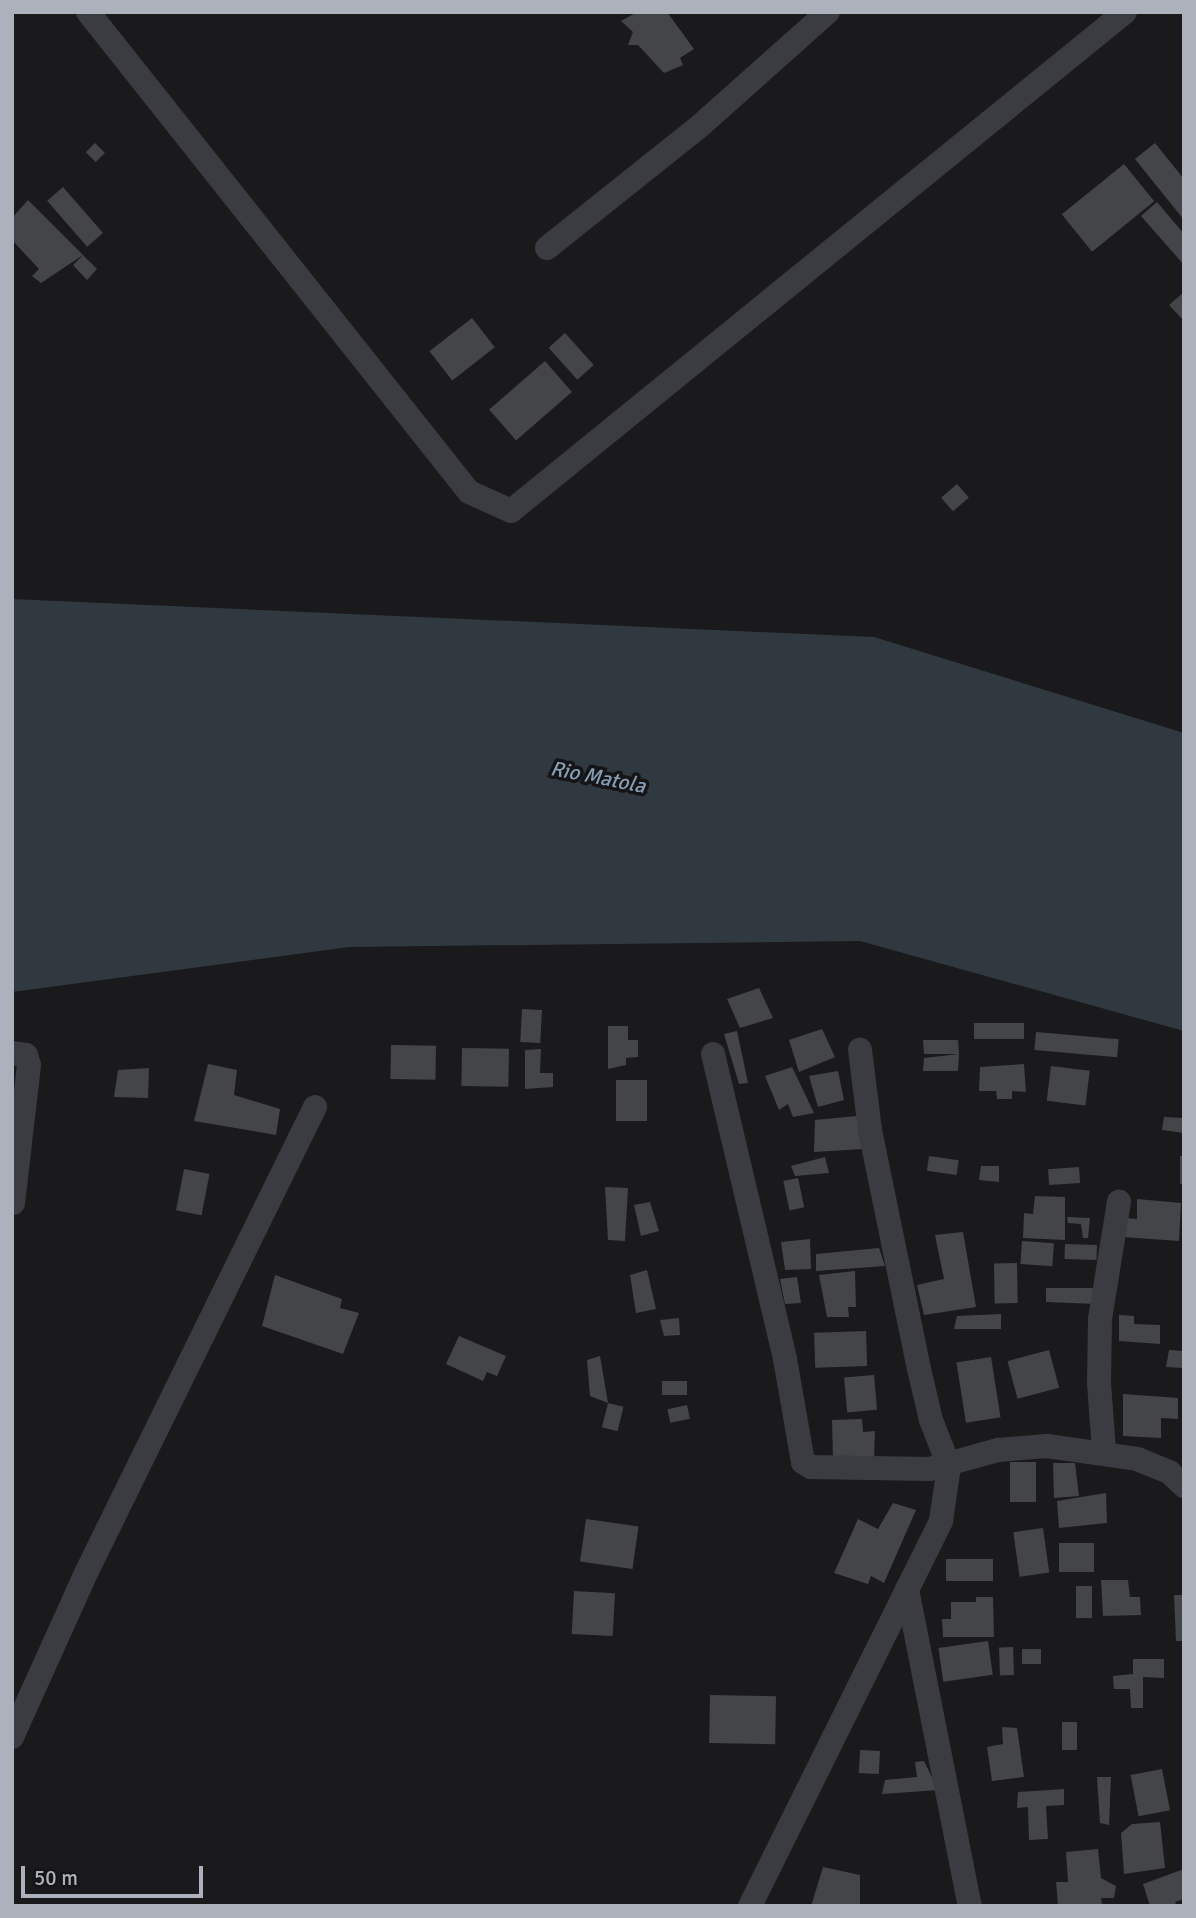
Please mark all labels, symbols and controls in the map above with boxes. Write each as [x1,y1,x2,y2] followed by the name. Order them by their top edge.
[548,755,648,799] water label: Rio Matola
[24,1852,206,1896] scale bar
[34,1865,78,1891] text: 50 m

